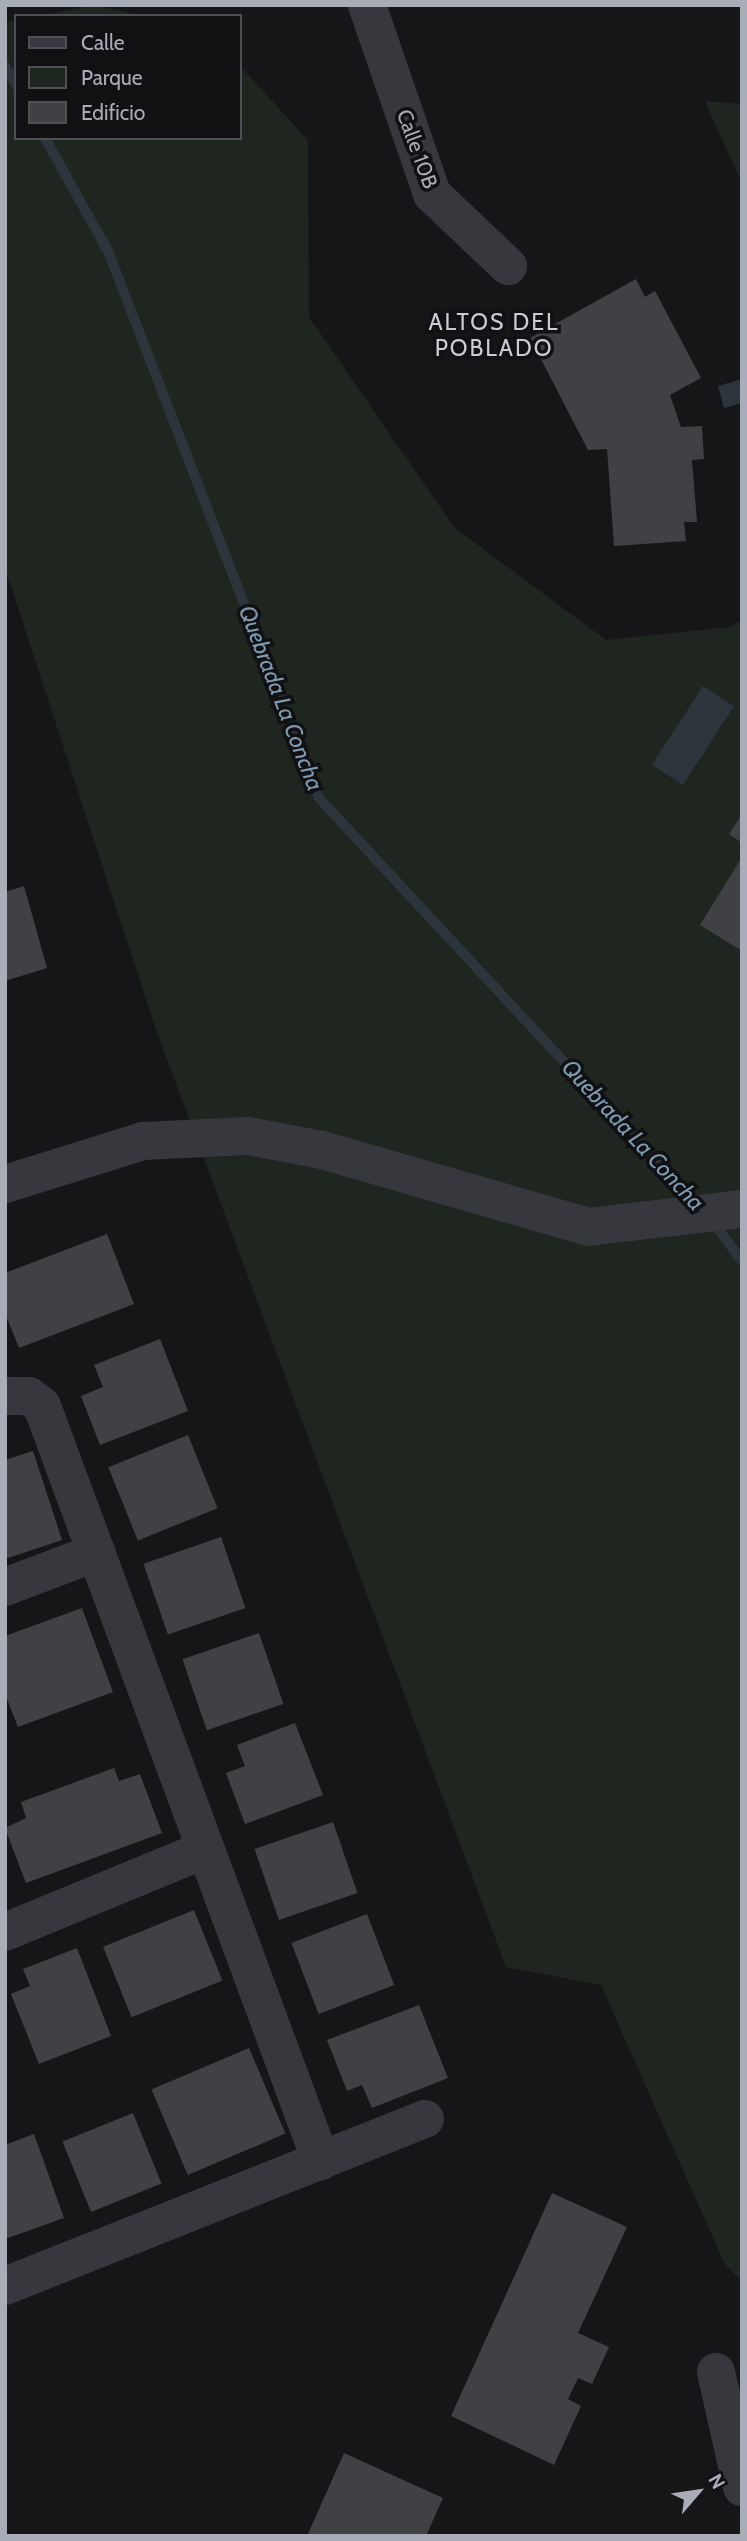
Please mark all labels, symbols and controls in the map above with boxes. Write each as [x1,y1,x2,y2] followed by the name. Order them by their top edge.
[14,14,242,140] legend
[81,30,125,55] text: Calle
[81,65,143,90] text: Parque
[81,100,145,125] text: Edificio
[391,106,443,192] street label: Calle 10B
[430,308,558,362] district label: ALTOS DEL POBLADO
[233,602,329,794] water label: Quebrada La Concha
[556,1054,710,1216] water label: Quebrada La Concha
[663,2457,733,2527] north arrow
[703,2470,730,2493] text: N

